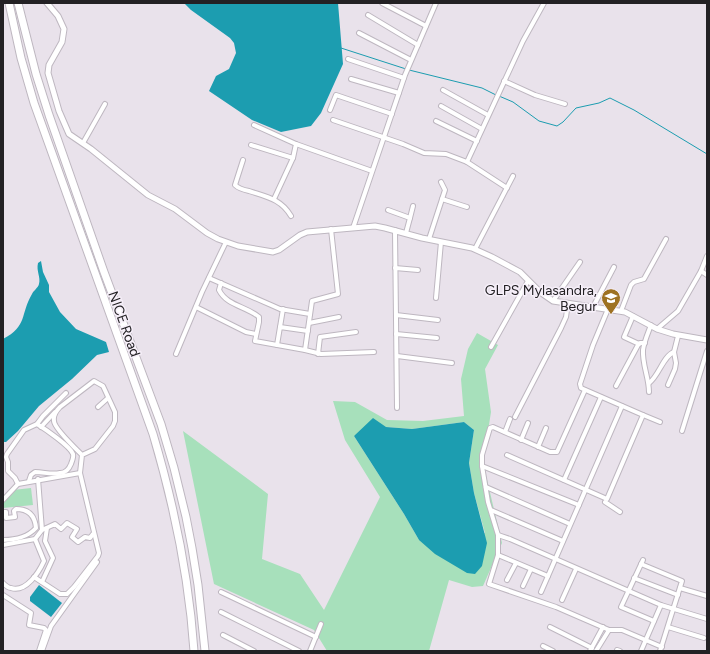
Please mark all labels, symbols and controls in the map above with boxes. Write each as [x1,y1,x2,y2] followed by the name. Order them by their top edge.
[485,282,597,315] place label: GLPS Mylasandra, Begur
[600,287,622,315] school or university icon: GLPS Mylasandra, Begur
[104,289,144,359] street label: NICE Road

